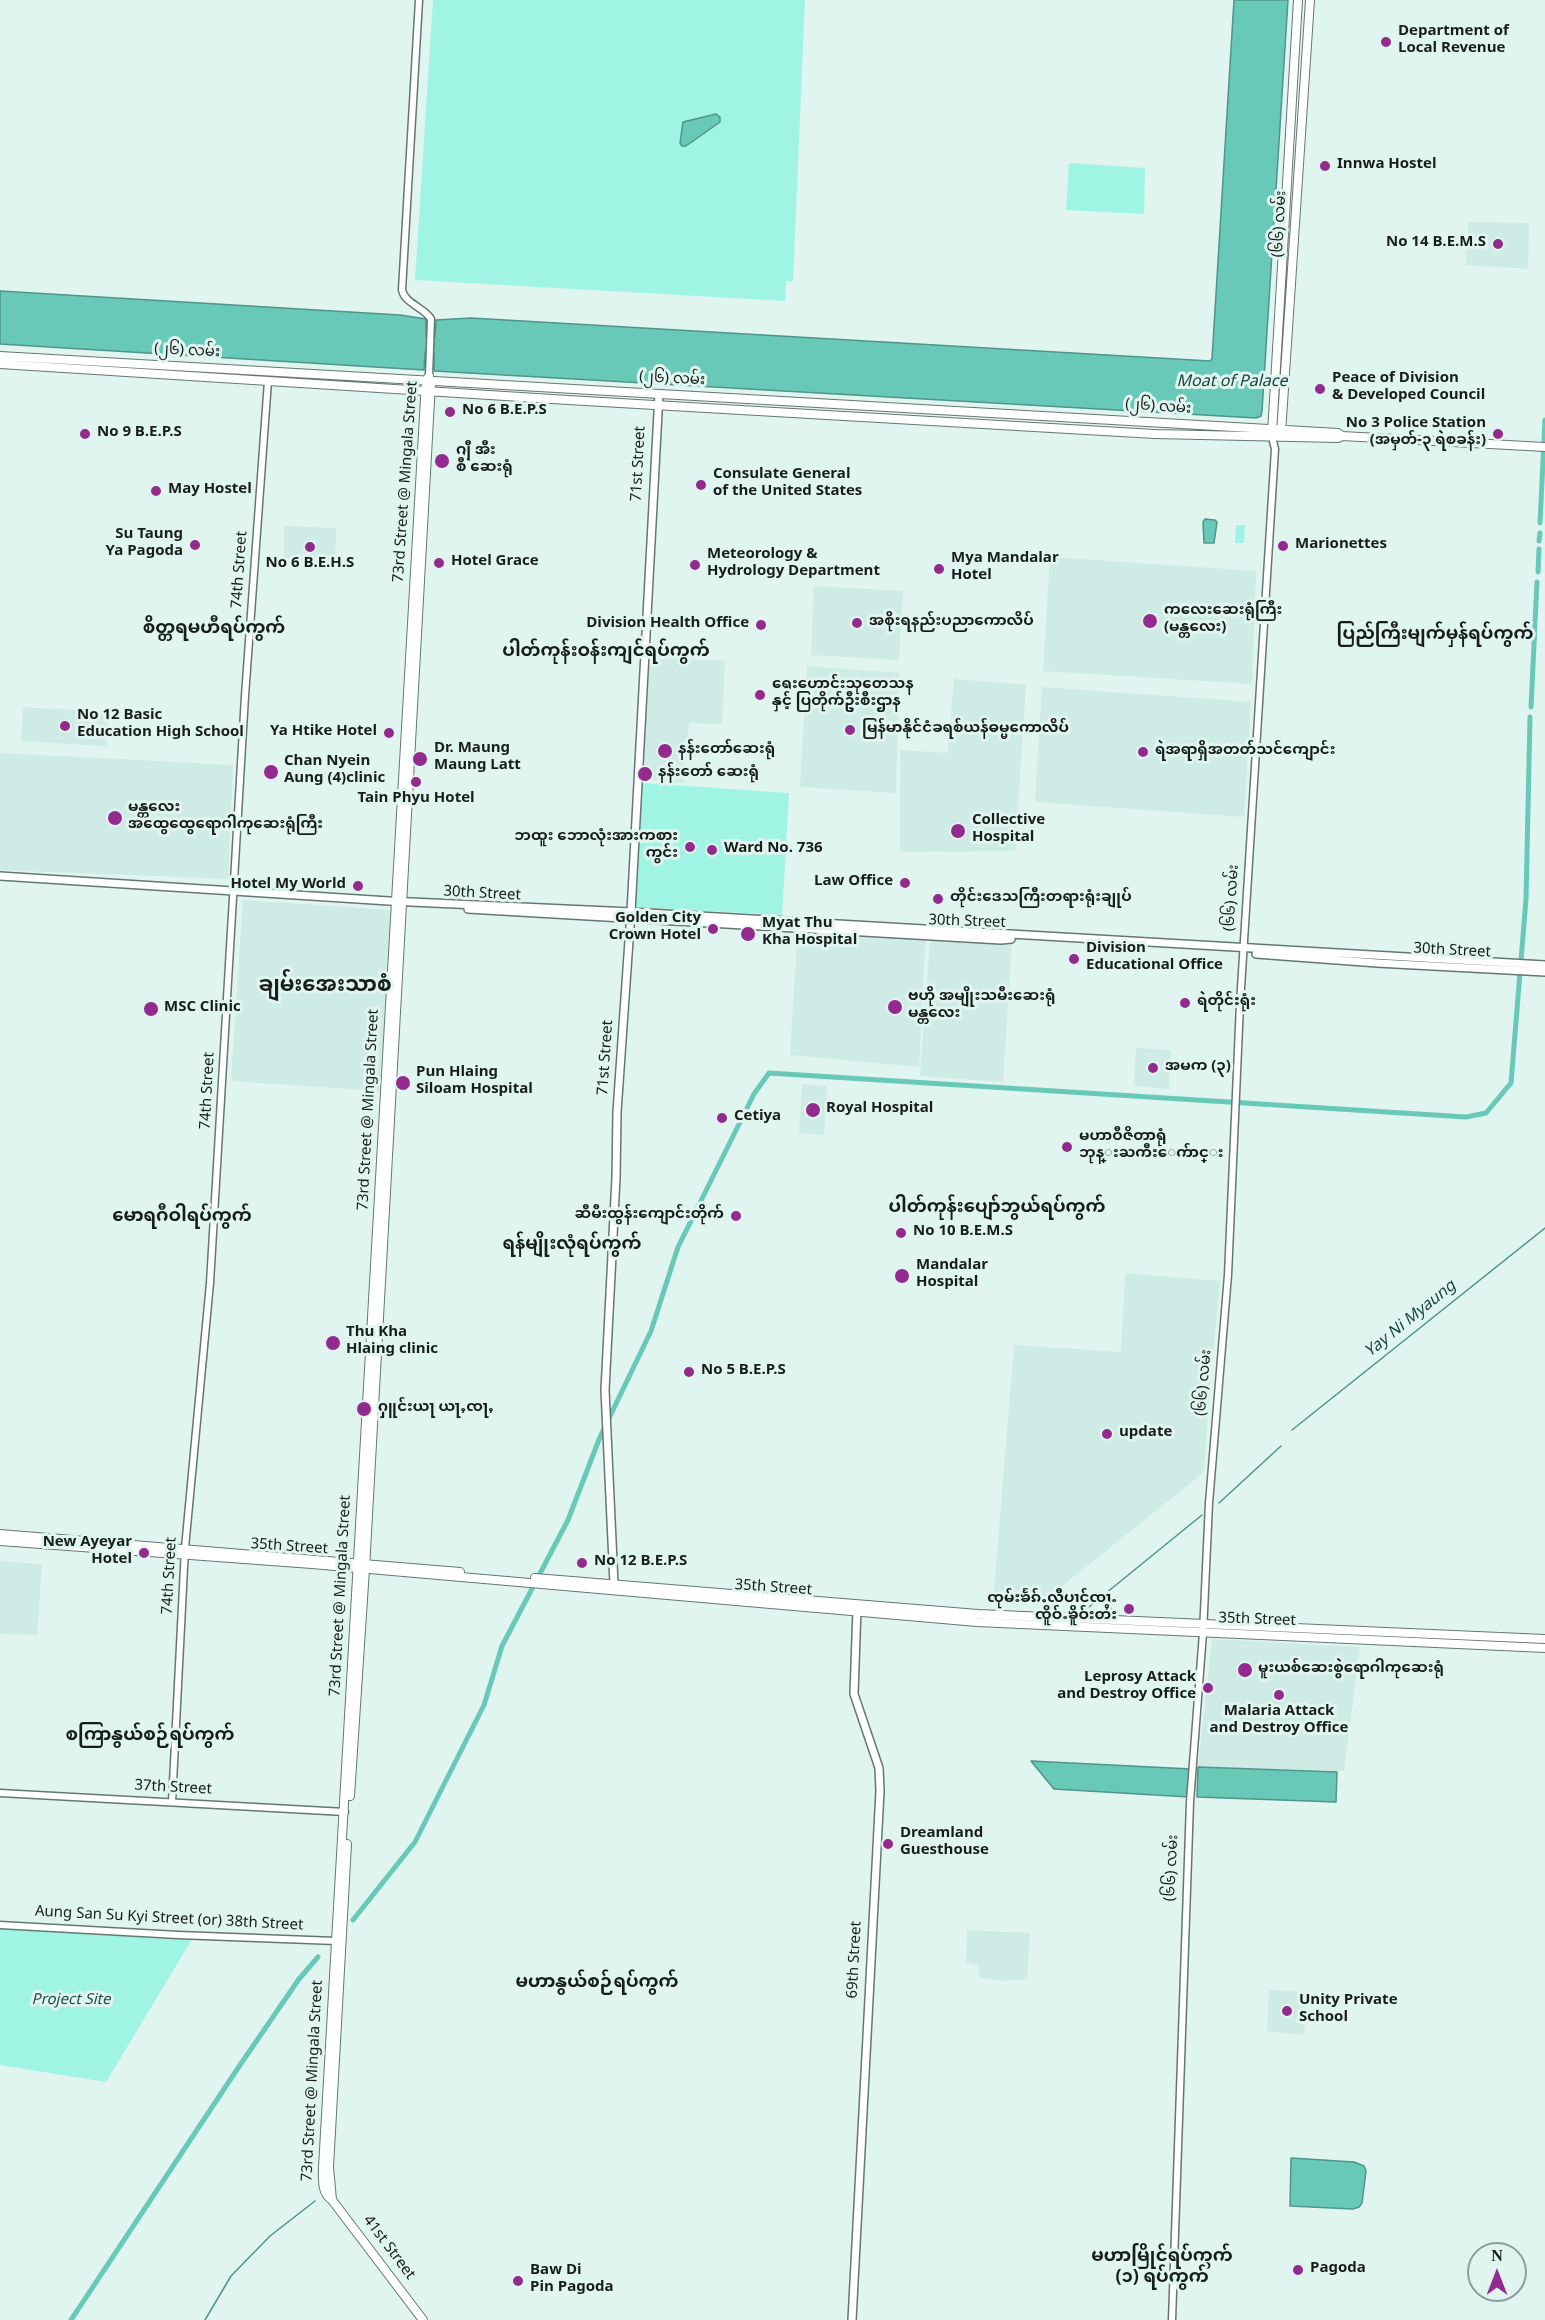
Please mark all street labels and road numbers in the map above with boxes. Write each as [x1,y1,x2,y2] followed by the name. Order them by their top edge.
[1271,190,1293,258] street label: (၆၆) လမ်း
[153,342,221,364] street label: (၂၆) လမ်း
[638,370,706,392] street label: (၂၆) လမ်း
[392,383,424,581] street label: 73rd Street @ Mingala Street
[1124,398,1192,420] street label: (၂၆) လမ်း
[630,427,652,501] street label: 71st Street
[230,531,254,609] street label: 74th Street
[1223,864,1245,932] street label: (၆၆) လမ်း
[443,885,521,907] street label: 30th Street
[928,914,1006,934] street label: 30th Street
[1413,942,1491,964] street label: 30th Street
[357,1011,385,1209] street label: 73rd Street @ Mingala Street
[596,1020,620,1096] street label: 71st Street
[199,1052,221,1130] street label: 74th Street
[1194,1349,1218,1417] street label: (၆၆) လမ်း
[329,1497,357,1695] street label: 73rd Street @ Mingala Street
[161,1537,183,1615] street label: 74th Street
[250,1537,328,1561] street label: 35th Street
[734,1578,812,1602] street label: 35th Street
[1218,1612,1296,1632] street label: 35th Street
[134,1779,212,1801] street label: 37th Street
[1163,1834,1185,1902] street label: (၆၆) လမ်း
[36,1905,302,1937] street label: Aung San Su Kyi Street (or) 38th Street
[846,1921,868,1999] street label: 69th Street
[301,1982,329,2180] street label: 73rd Street @ Mingala Street
[358,2214,416,2284] street label: 41st Street

